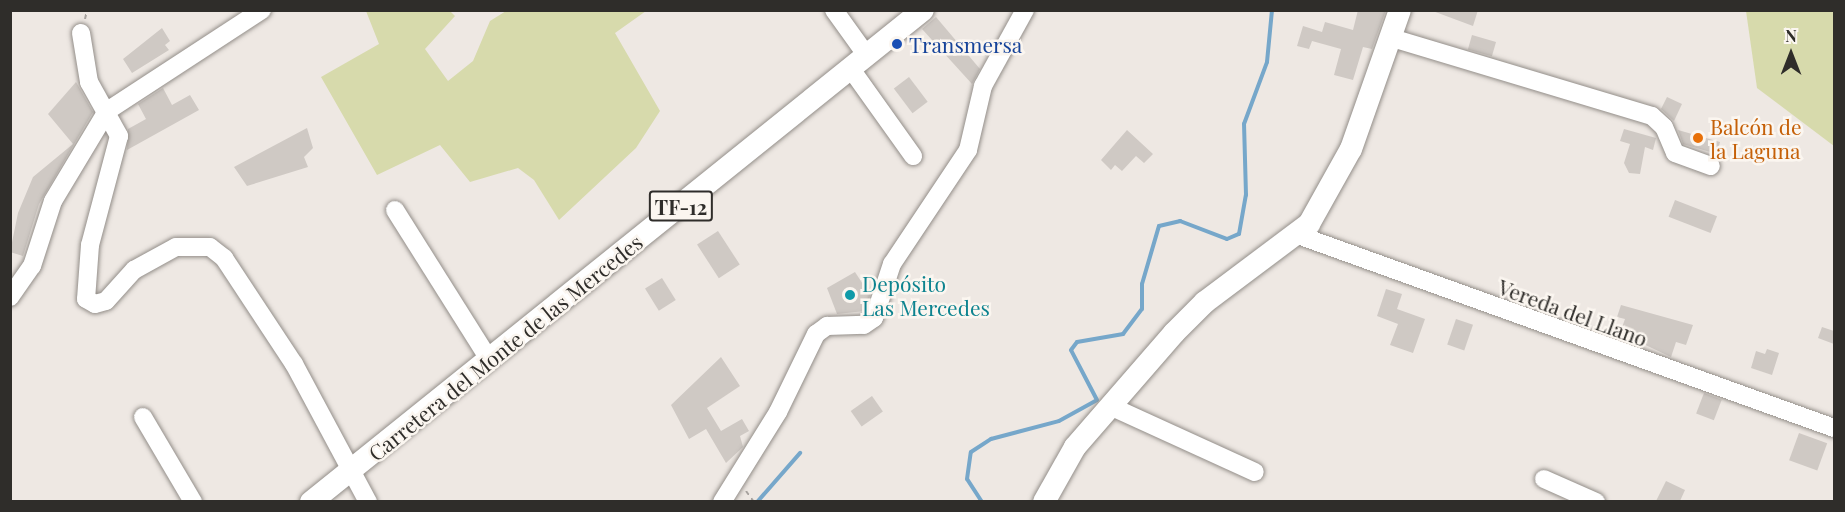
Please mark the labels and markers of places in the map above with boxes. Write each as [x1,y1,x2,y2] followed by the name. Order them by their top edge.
[909,31,1022,57] place label: Transmersa
[890,37,904,51] marker: Transmersa
[1710,113,1802,163] place label: Balcón de la Laguna
[1691,131,1705,145] marker: Balcón de la Laguna
[862,270,990,320] place label: Depósito Las Mercedes
[843,288,857,302] marker: Depósito Las Mercedes

